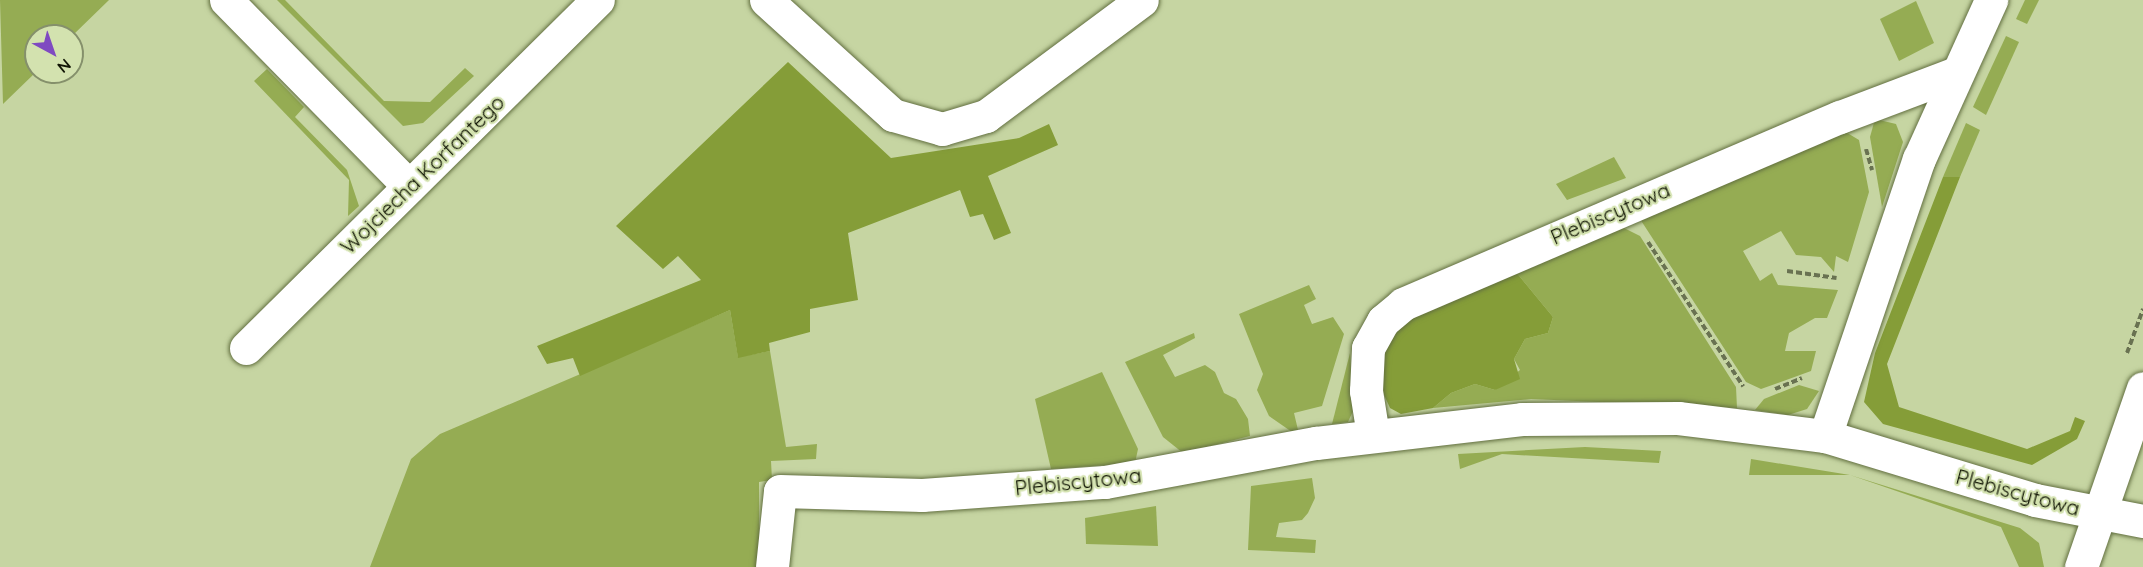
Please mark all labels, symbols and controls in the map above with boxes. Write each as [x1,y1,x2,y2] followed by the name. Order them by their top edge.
[24,24,84,84] north arrow
[53,55,75,78] text: N
[335,89,509,259] street label: Wojciecha Korfantego
[1547,177,1673,249] street label: Plebiscytowa
[1013,462,1143,500] street label: Plebiscytowa
[1953,463,2083,521] street label: Plebiscytowa

